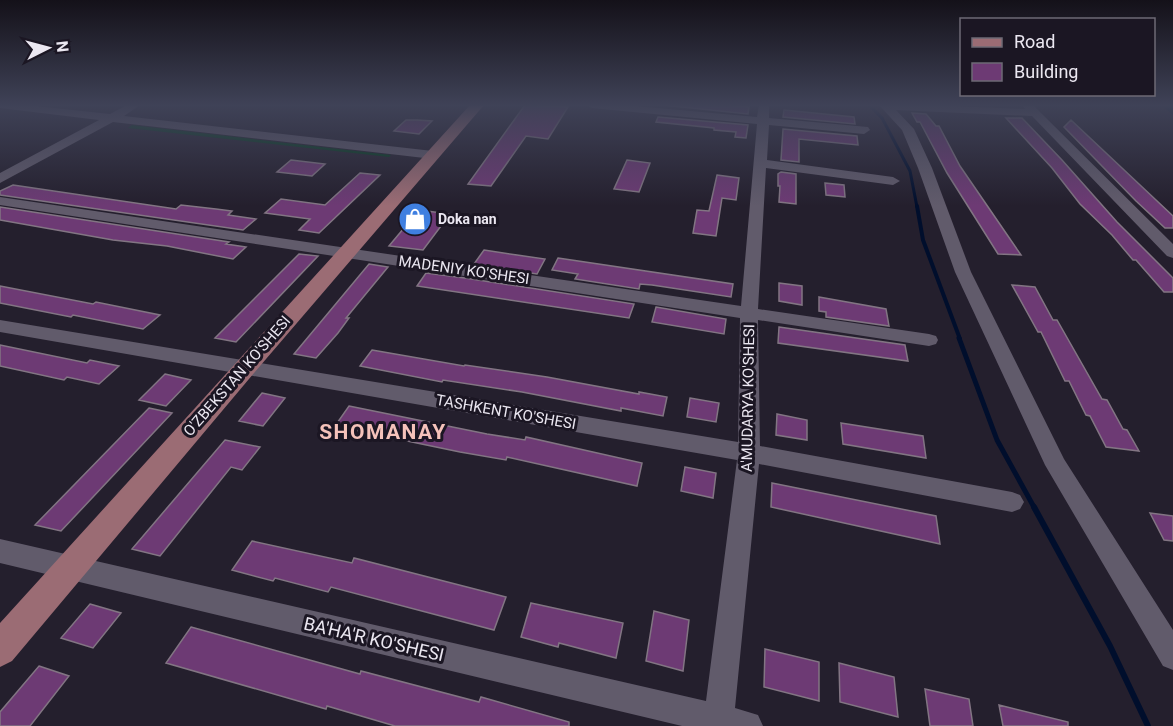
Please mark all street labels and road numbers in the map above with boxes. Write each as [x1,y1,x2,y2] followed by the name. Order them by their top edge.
[397,252,531,288] street label: MADENIY KO'SHESI
[180,312,294,440] street label: O'ZBEKSTAN KO'SHESI
[738,324,758,472] street label: A'MUDARYA KO'SHESI
[435,391,577,433] street label: TASHKENT KO'SHESI
[302,613,446,665] street label: BA'HA'R KO'SHESI

